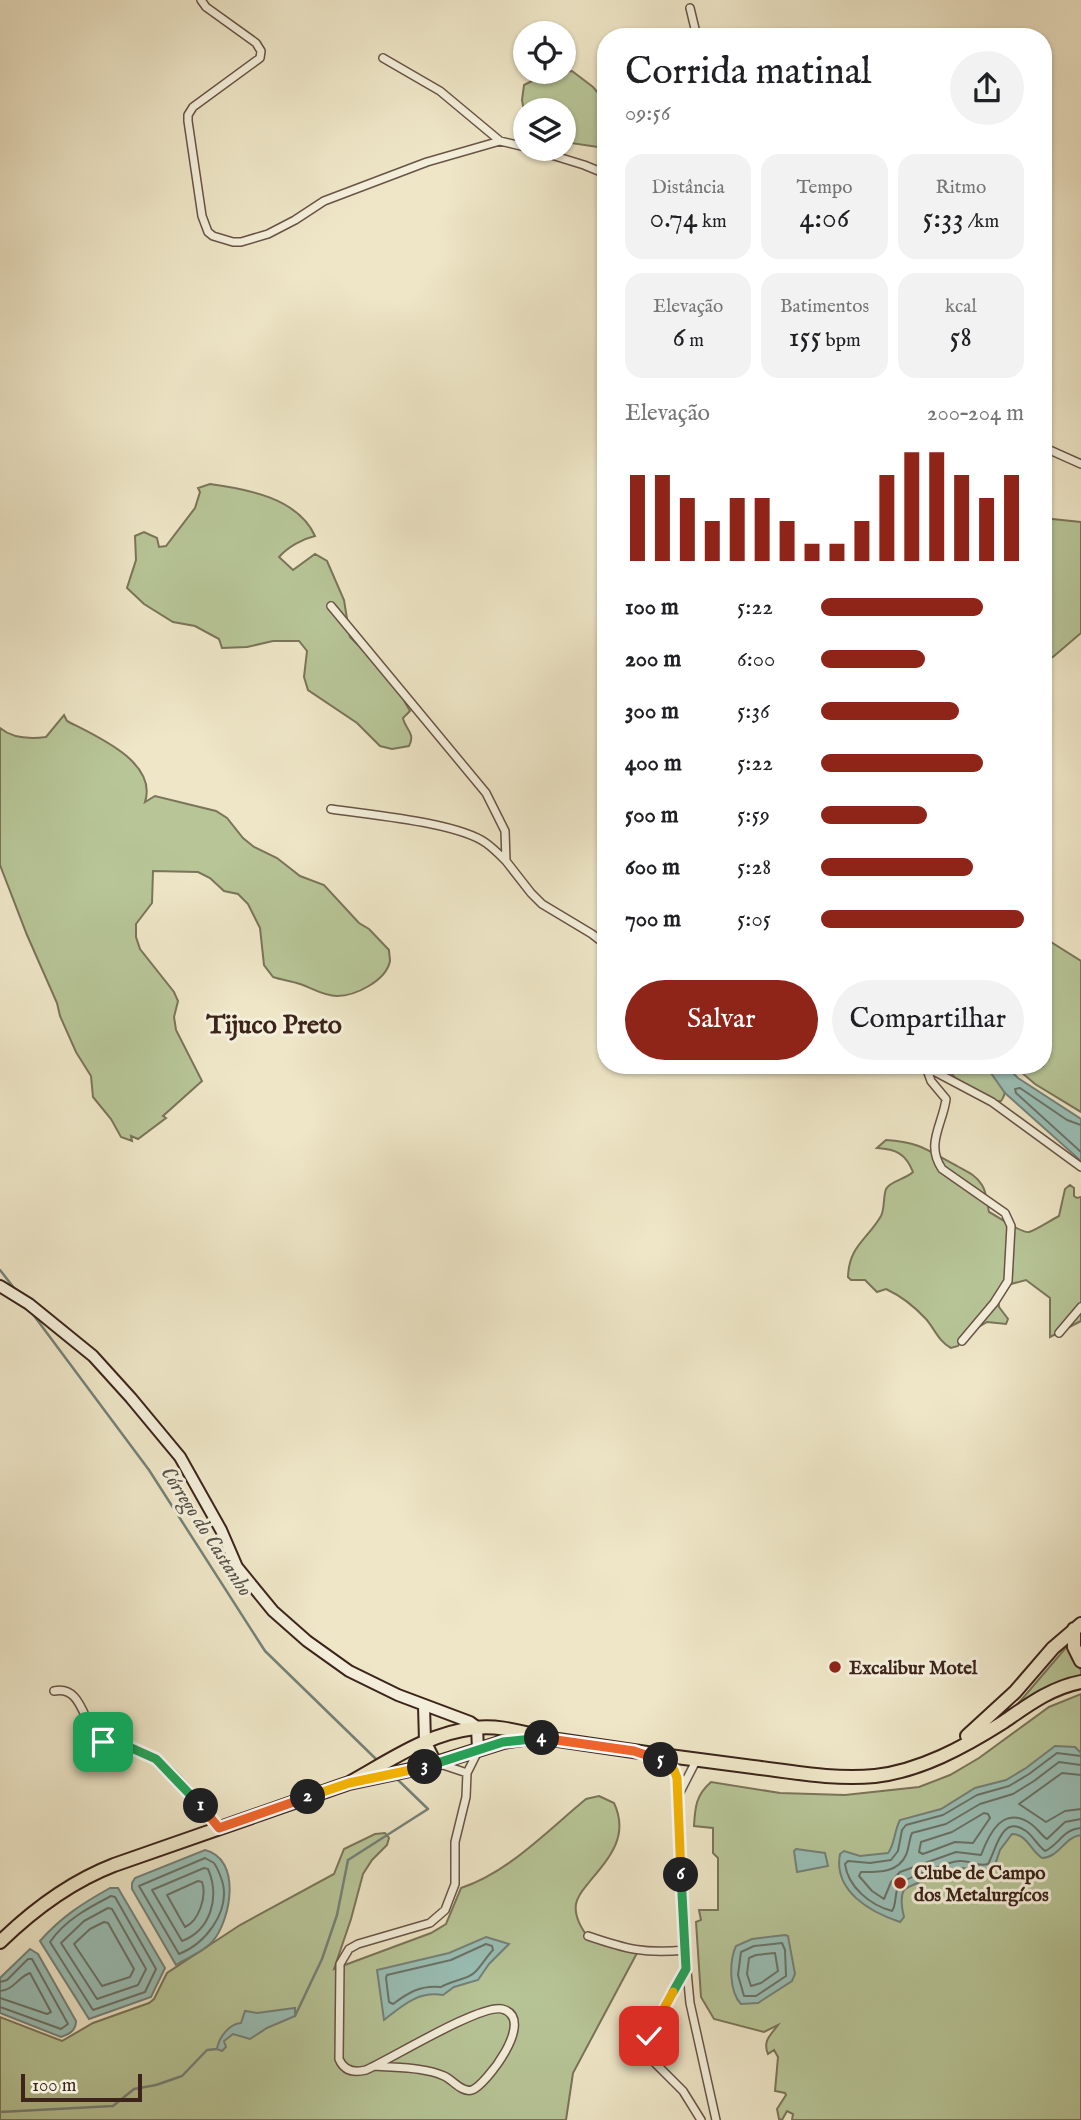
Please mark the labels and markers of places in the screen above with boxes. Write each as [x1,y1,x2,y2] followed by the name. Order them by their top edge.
[849,1657,978,1681] place label: Excalibur Motel
[827,1659,843,1675] marker: Excalibur Motel
[73,1712,133,1772] pin
[524,1720,560,1756] pin: 4
[644,1742,678,1778] pin: 5
[408,1750,442,1784] pin: 3
[290,1780,326,1814] pin: 2
[184,1788,218,1824] pin: 1
[664,1857,698,1892] pin: 6
[914,1862,1049,1908] place label: Clube de Campo dos Metalurgícos
[892,1875,908,1891] marker: Clube de Campo dos Metalurgícos
[619,2006,679,2066] pin

